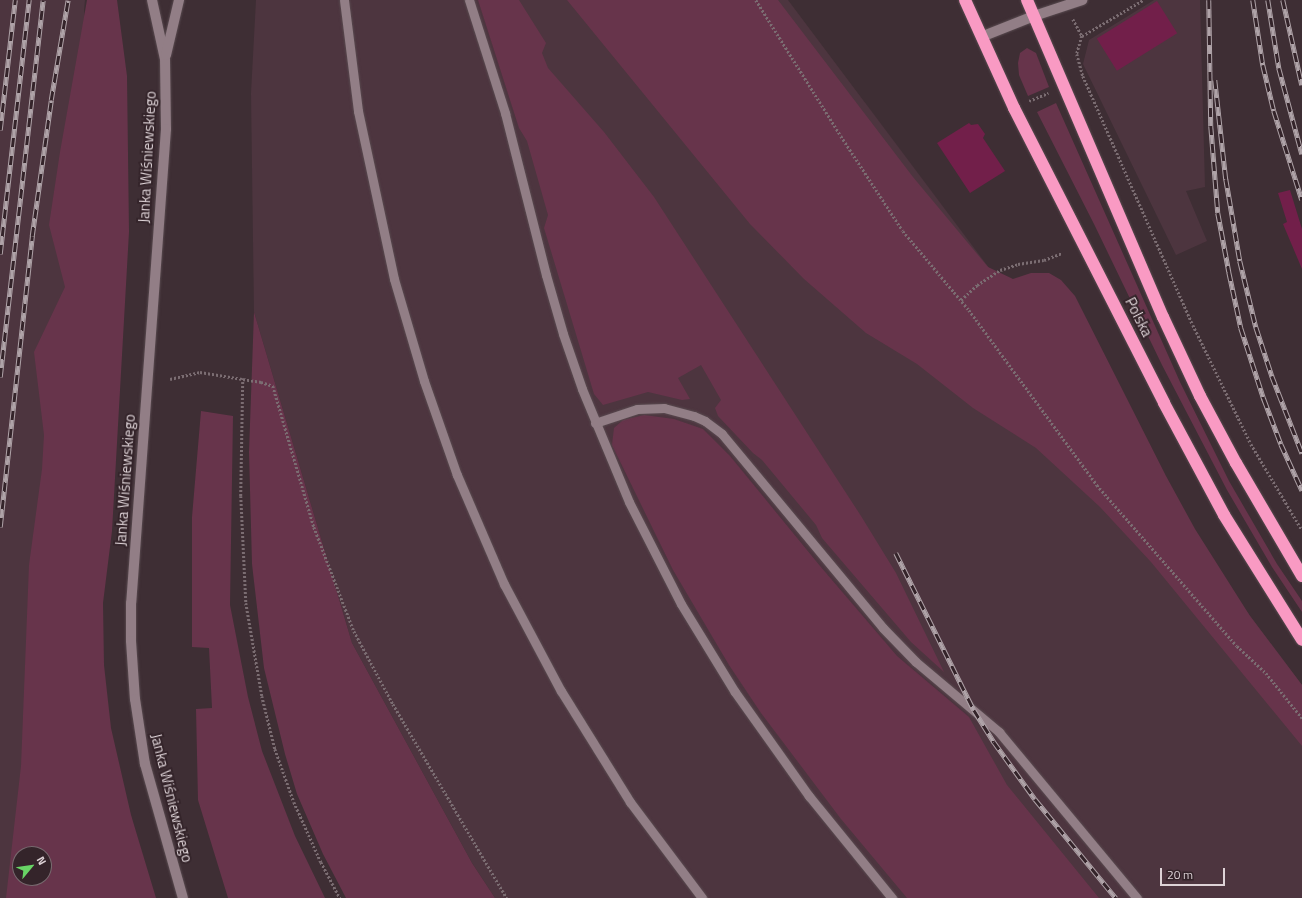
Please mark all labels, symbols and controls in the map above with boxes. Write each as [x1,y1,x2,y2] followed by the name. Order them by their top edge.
[135,90,159,224] street label: Janka Wiśniewskiego
[1121,294,1157,340] street label: Polska
[111,413,139,547] street label: Janka Wiśniewskiego
[147,732,197,864] street label: Janka Wiśniewskiego
[12,846,52,886] north arrow
[33,853,50,868] text: N
[1162,860,1227,886] scale bar
[1167,865,1193,884] text: 20 m

